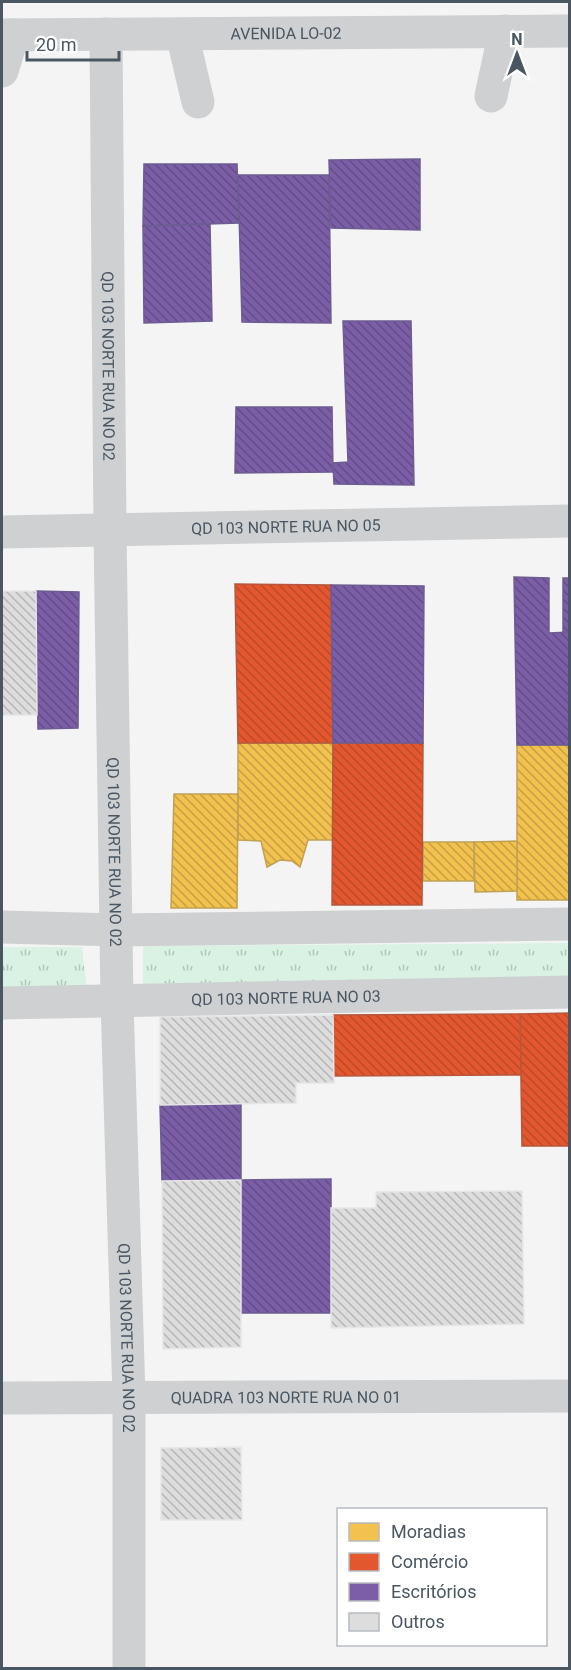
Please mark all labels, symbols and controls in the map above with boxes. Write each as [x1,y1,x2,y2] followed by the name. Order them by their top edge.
[27,24,118,62] scale bar
[230,24,342,43] street label: AVENIDA LO-02
[487,24,547,84] north arrow
[511,30,523,49] text: N
[36,34,76,55] text: 20 m
[98,271,118,461] street label: QD 103 NORTE RUA NO 02
[191,516,381,538] street label: QD 103 NORTE RUA NO 05
[103,757,125,947] street label: QD 103 NORTE RUA NO 02
[191,987,381,1009] street label: QD 103 NORTE RUA NO 03
[114,1243,138,1433] street label: QD 103 NORTE RUA NO 02
[171,1388,401,1407] street label: QUADRA 103 NORTE RUA NO 01
[337,1508,547,1646] legend
[391,1521,466,1542] text: Moradias
[391,1551,468,1572] text: Comércio
[391,1581,476,1602] text: Escritórios
[391,1611,445,1632] text: Outros

